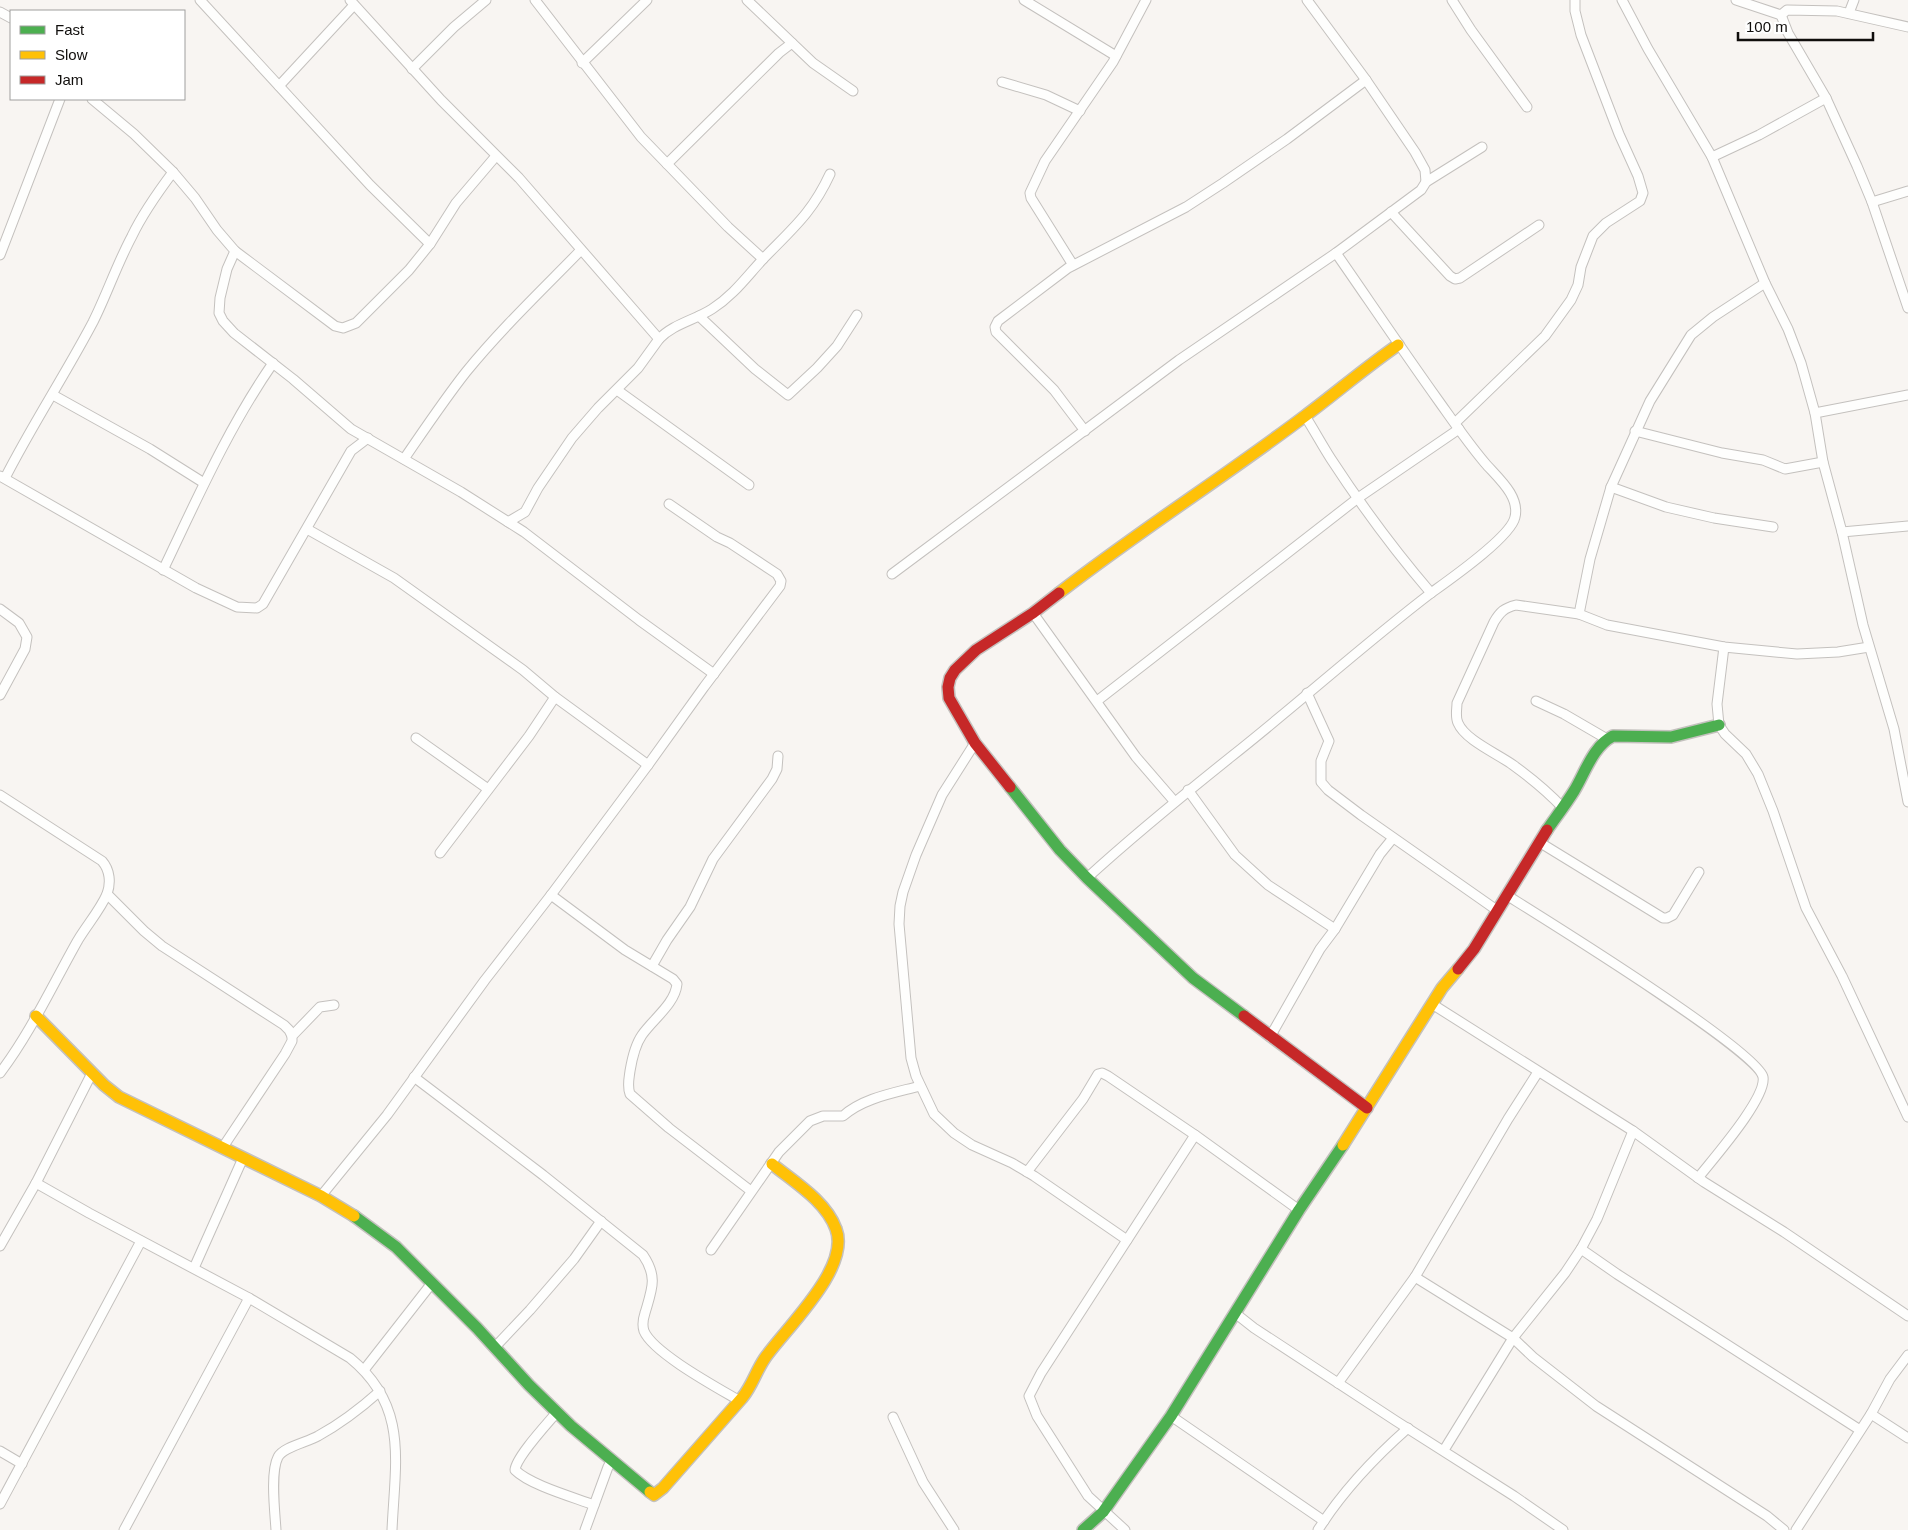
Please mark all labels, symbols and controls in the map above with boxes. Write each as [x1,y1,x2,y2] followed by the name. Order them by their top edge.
[10,10,185,100] legend
[1738,10,1873,42] scale bar
[1746,18,1788,35] text: 100 m
[55,21,85,38] text: Fast
[55,46,88,63] text: Slow
[55,71,83,88] text: Jam

